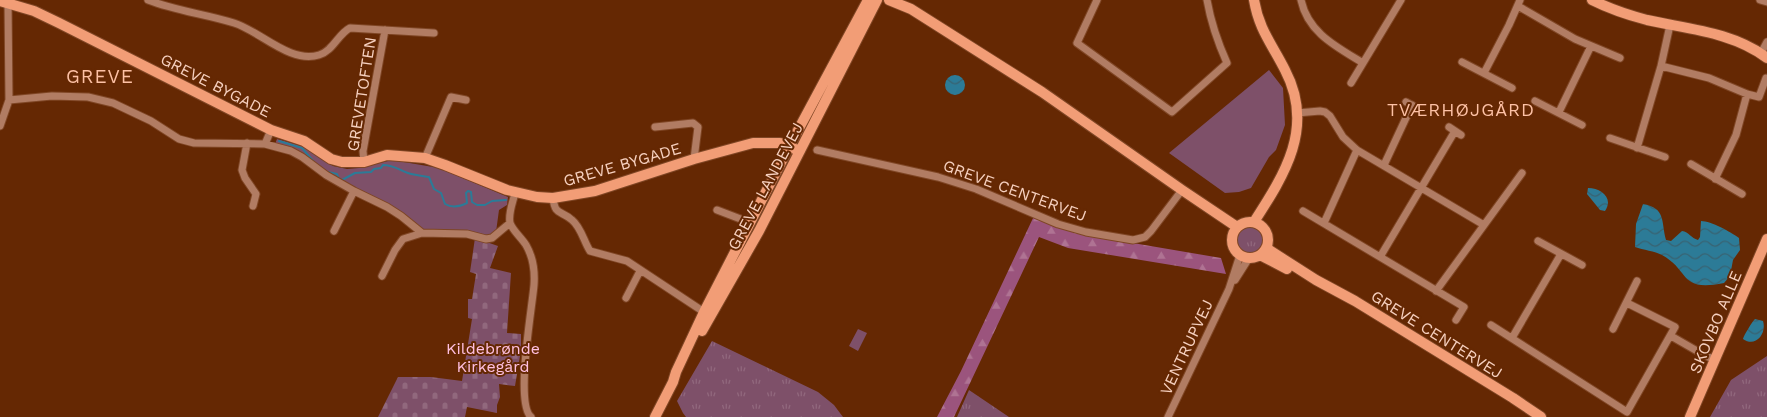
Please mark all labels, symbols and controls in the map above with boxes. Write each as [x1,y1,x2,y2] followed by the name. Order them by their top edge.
[343,35,380,153] street label: GREVETOFTEN
[157,49,274,121] street label: GREVE BYGADE
[66,65,134,88] district label: GREVE
[1387,99,1535,120] district label: TVÆRHØJGÅRD
[724,119,807,253] street label: GREVE LANDEVEJ
[561,139,683,190] street label: GREVE BYGADE
[941,156,1089,225] street label: GREVE CENTERVEJ
[1685,268,1746,376] street label: SKOVBO ALLE
[1368,286,1506,383] street label: GREVE CENTERVEJ
[1156,296,1217,398] street label: VENTRUPVEJ
[446,339,540,376] park label: Kildebrønde Kirkegård

